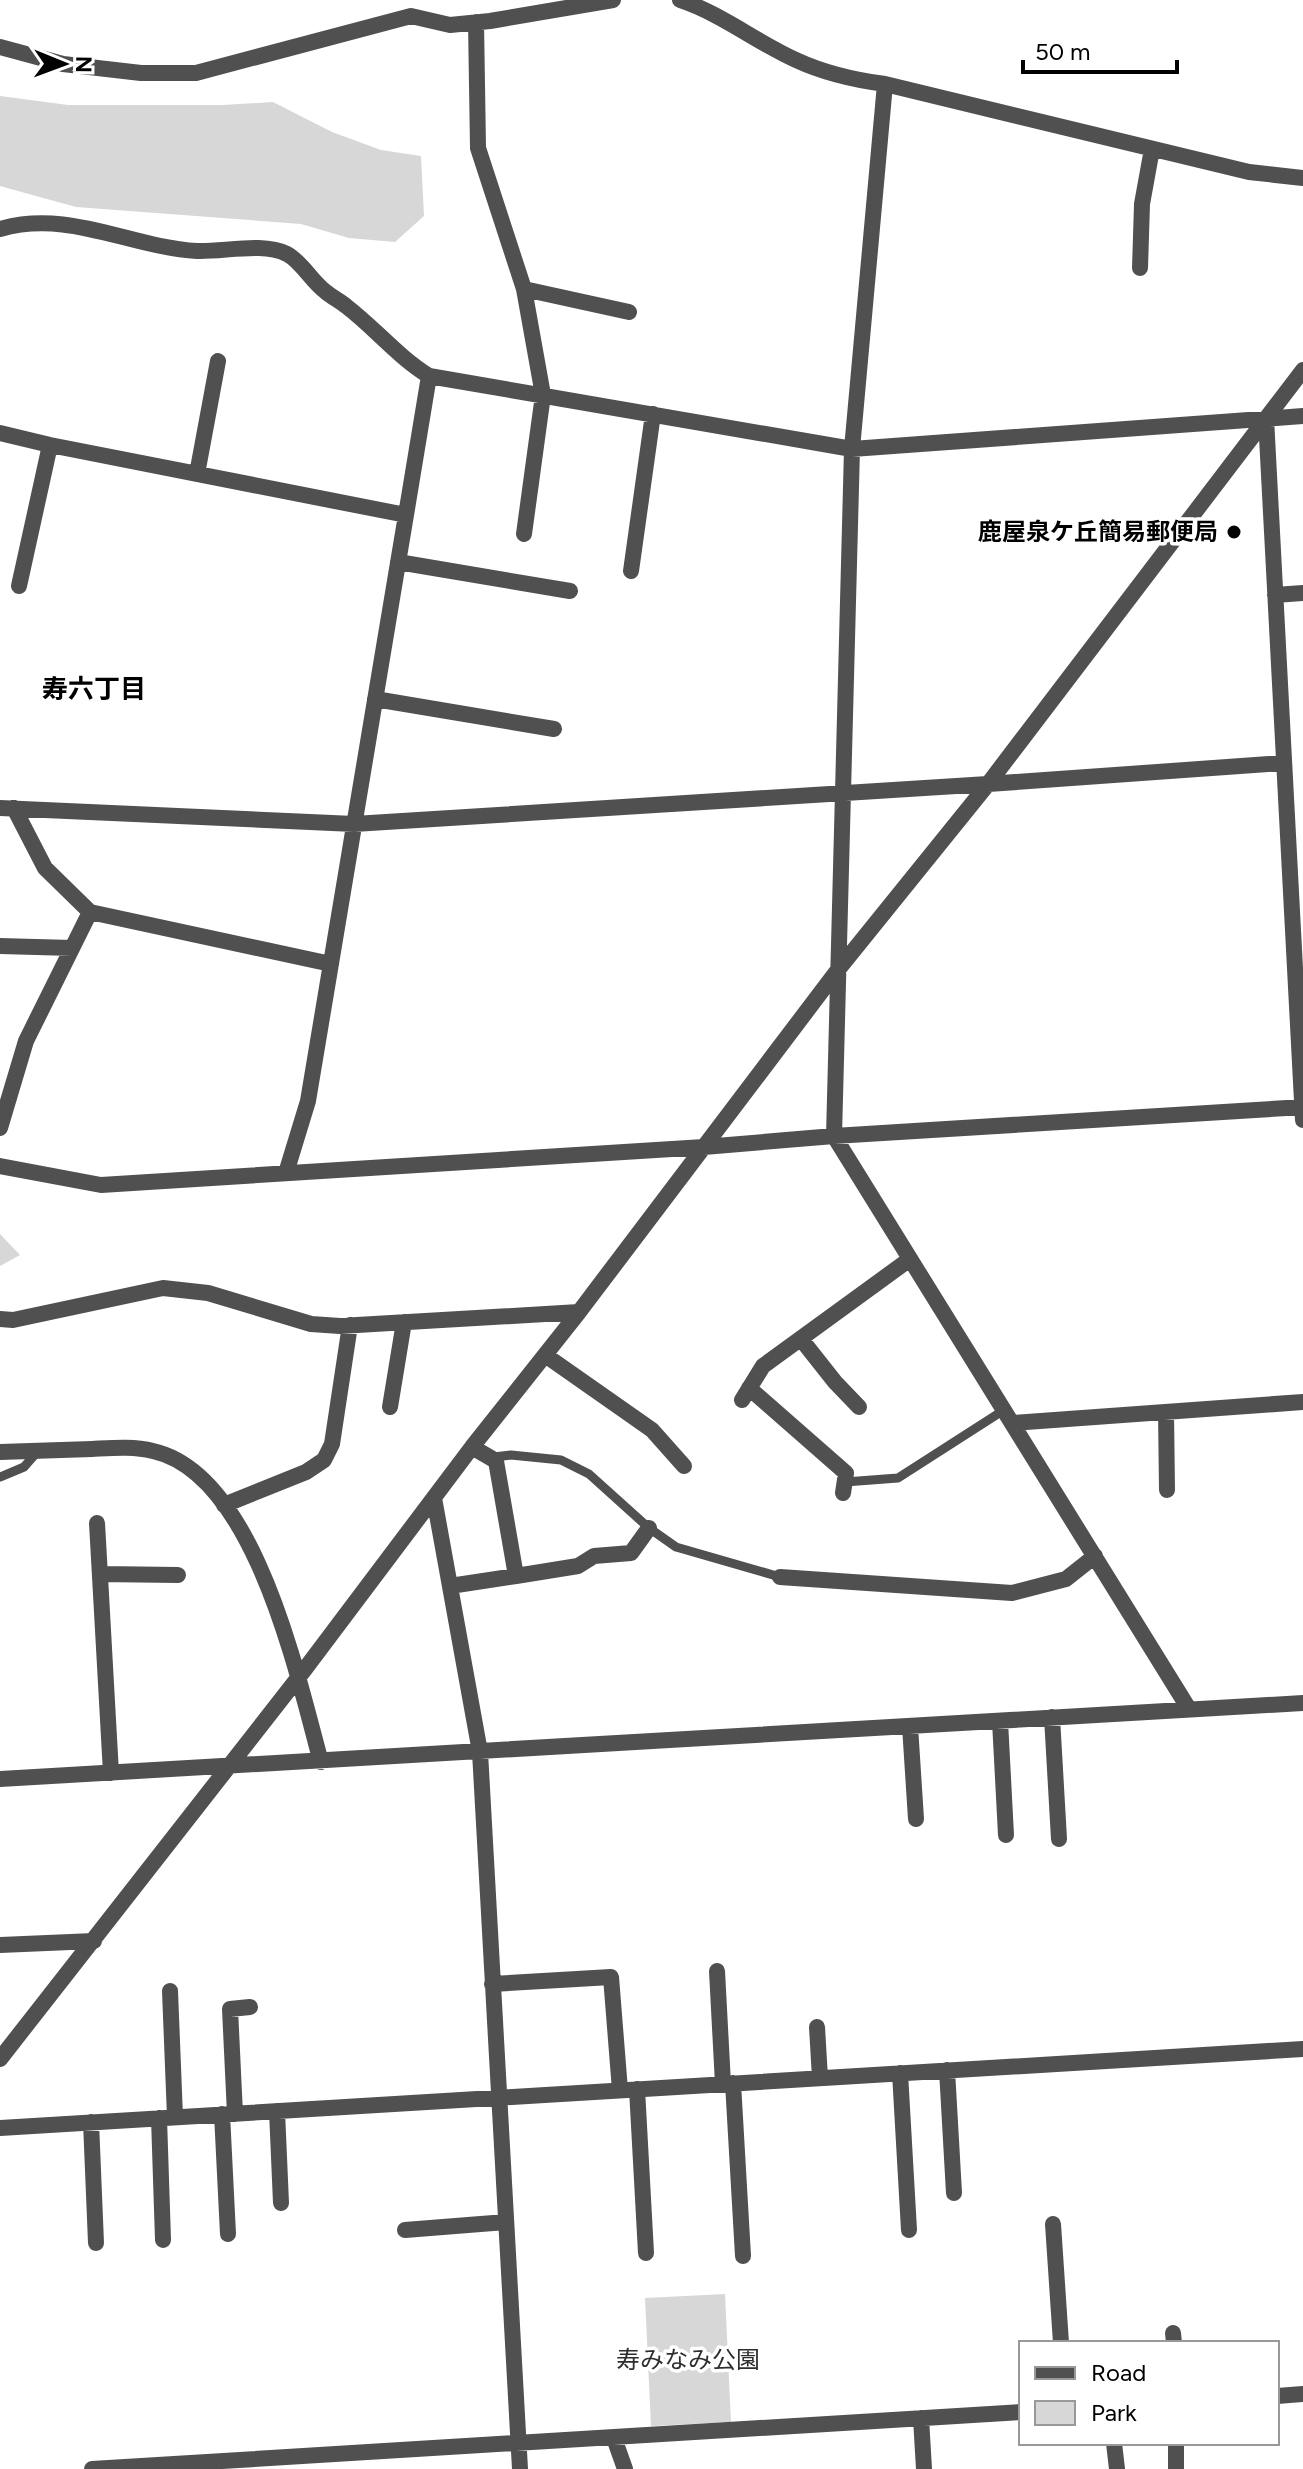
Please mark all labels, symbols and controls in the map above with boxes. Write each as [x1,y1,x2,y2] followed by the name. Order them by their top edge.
[24,24,104,104] north arrow
[1023,24,1177,74] scale bar
[1035,37,1091,66] text: 50 m
[70,56,97,73] text: N
[978,517,1218,546] place label: 鹿屋泉ケ丘簡易郵便局
[1225,523,1243,541] marker: 鹿屋泉ケ丘簡易郵便局
[42,673,146,705] district label: 寿六丁目
[1019,2341,1279,2445] legend
[616,2345,760,2374] park label: 寿みなみ公園
[1091,2358,1146,2387] text: Road
[1091,2398,1137,2427] text: Park

